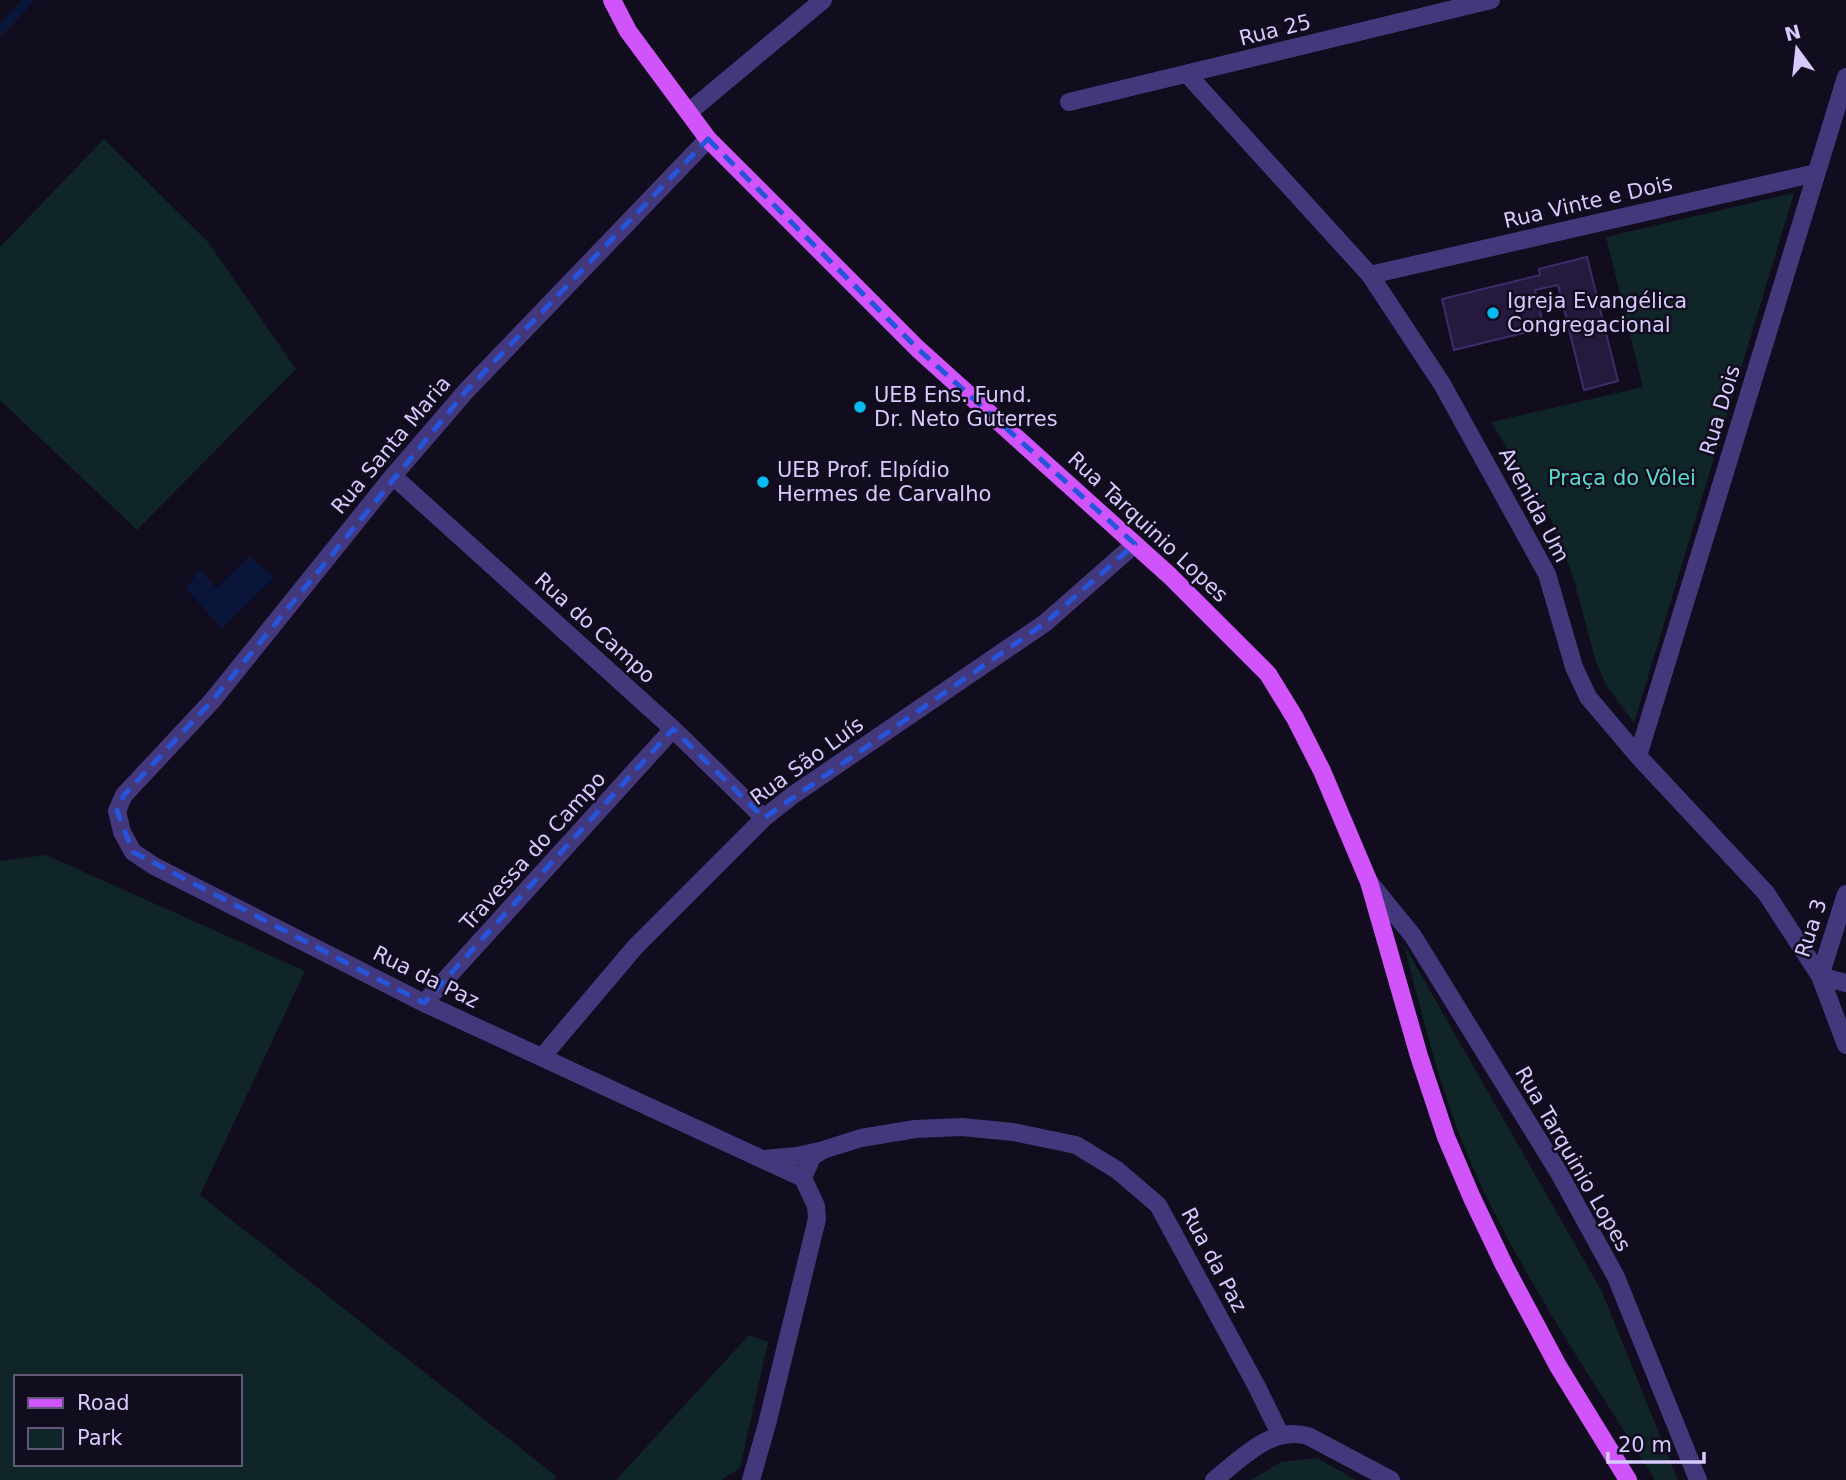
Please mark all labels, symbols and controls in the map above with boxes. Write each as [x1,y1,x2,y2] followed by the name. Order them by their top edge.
[1237,9,1313,51] street label: Rua 25
[1762,14,1832,84] north arrow
[1782,20,1803,45] text: N
[1501,171,1675,233] street label: Rua Vinte e Dois
[1507,289,1687,337] place label: Igreja Evangélica Congregacional
[1485,305,1501,321] marker: Igreja Evangélica Congregacional
[1695,362,1745,458] street label: Rua Dois
[326,371,456,519] street label: Rua Santa Maria
[874,383,1058,431] place label: UEB Ens. Fund. Dr. Neto Guterres
[852,399,868,415] marker: UEB Ens. Fund. Dr. Neto Guterres
[1494,444,1574,566] street label: Avenida Um
[1063,447,1233,607] street label: Rua Tarquinio Lopes
[777,458,991,506] place label: UEB Prof. Elpídio Hermes de Carvalho
[1548,466,1696,490] park label: Praça do Vôlei
[755,474,771,490] marker: UEB Prof. Elpídio Hermes de Carvalho
[530,568,660,688] street label: Rua do Campo
[746,712,868,810] street label: Rua São Luís
[455,767,611,936] street label: Travessa do Campo
[1790,896,1832,960] street label: Rua 3
[369,941,483,1013] street label: Rua da Paz
[1510,1062,1636,1256] street label: Rua Tarquinio Lopes
[1176,1204,1252,1316] street label: Rua da Paz
[14,1375,242,1466] legend
[77,1391,130,1415] text: Road
[1608,1420,1704,1464] scale bar
[77,1426,123,1450] text: Park
[1618,1433,1672,1457] text: 20 m

